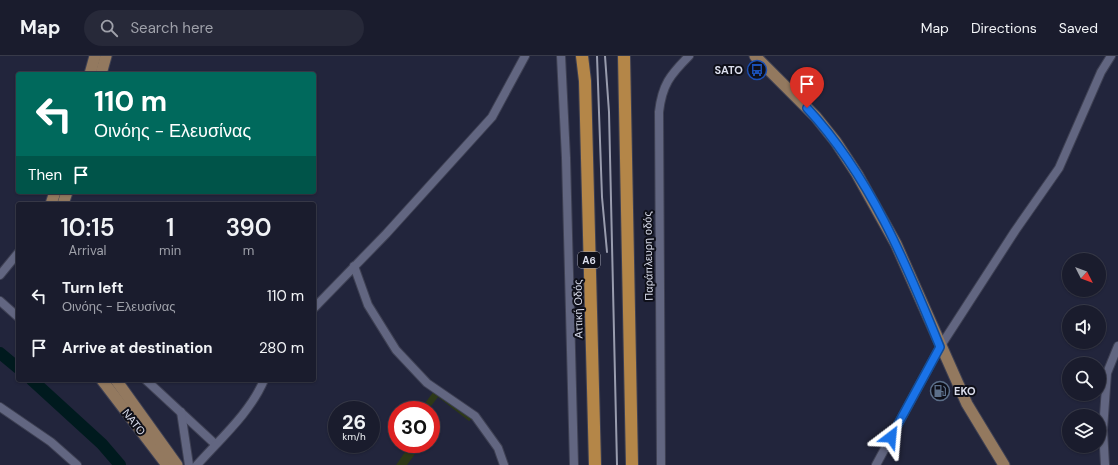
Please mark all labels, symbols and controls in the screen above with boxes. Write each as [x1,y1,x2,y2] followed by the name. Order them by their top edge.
[84,10,364,46] search box
[20,15,60,40] text: Map
[98,17,120,39] icon: search
[130,18,213,38] text: Search here
[921,19,949,37] text: Map
[971,19,1037,37] text: Directions
[1059,19,1098,37] text: Saved
[746,59,768,81] bus stop icon: SATO
[714,63,743,77] place label: SATO
[790,67,824,108] pin
[796,73,818,95] icon: arrive
[94,83,167,120] text: 110 m
[28,88,80,140] icon: left
[94,119,251,143] text: Οινόης - Ελευσίνας
[70,164,92,186] icon: arrive
[28,165,62,185] text: Then
[640,211,656,301] street label: Παράπλευρη οδός
[61,212,115,243] text: 10:15
[166,212,174,243] text: 1
[226,212,271,243] text: 390
[69,242,106,259] text: Arrival
[159,242,181,259] text: min
[243,242,254,259] text: m
[578,252,600,268] road number: Α6
[1062,253,1106,297] north arrow
[1062,253,1106,453] map controls
[62,278,123,298] text: Turn left
[570,279,586,339] street label: Αττική Οδός
[28,285,50,307] icon: left
[267,286,304,306] text: 110 m
[62,298,175,315] text: Οινόης - Ελευσίνας
[1062,305,1106,349] button: sound
[28,337,50,359] icon: arrive
[62,338,213,358] text: Arrive at destination
[259,338,304,358] text: 280 m
[1062,357,1106,401] button: search
[929,380,951,402] fuel station icon: EKO
[954,384,976,398] place label: EKO
[388,401,440,453] speed limit sign: 30
[119,406,149,438] street label: ΝΑΤΟ
[342,409,366,435] text: 26
[1062,409,1106,453] button: layers
[870,416,912,458] position arrow
[342,430,366,443] text: km/h

